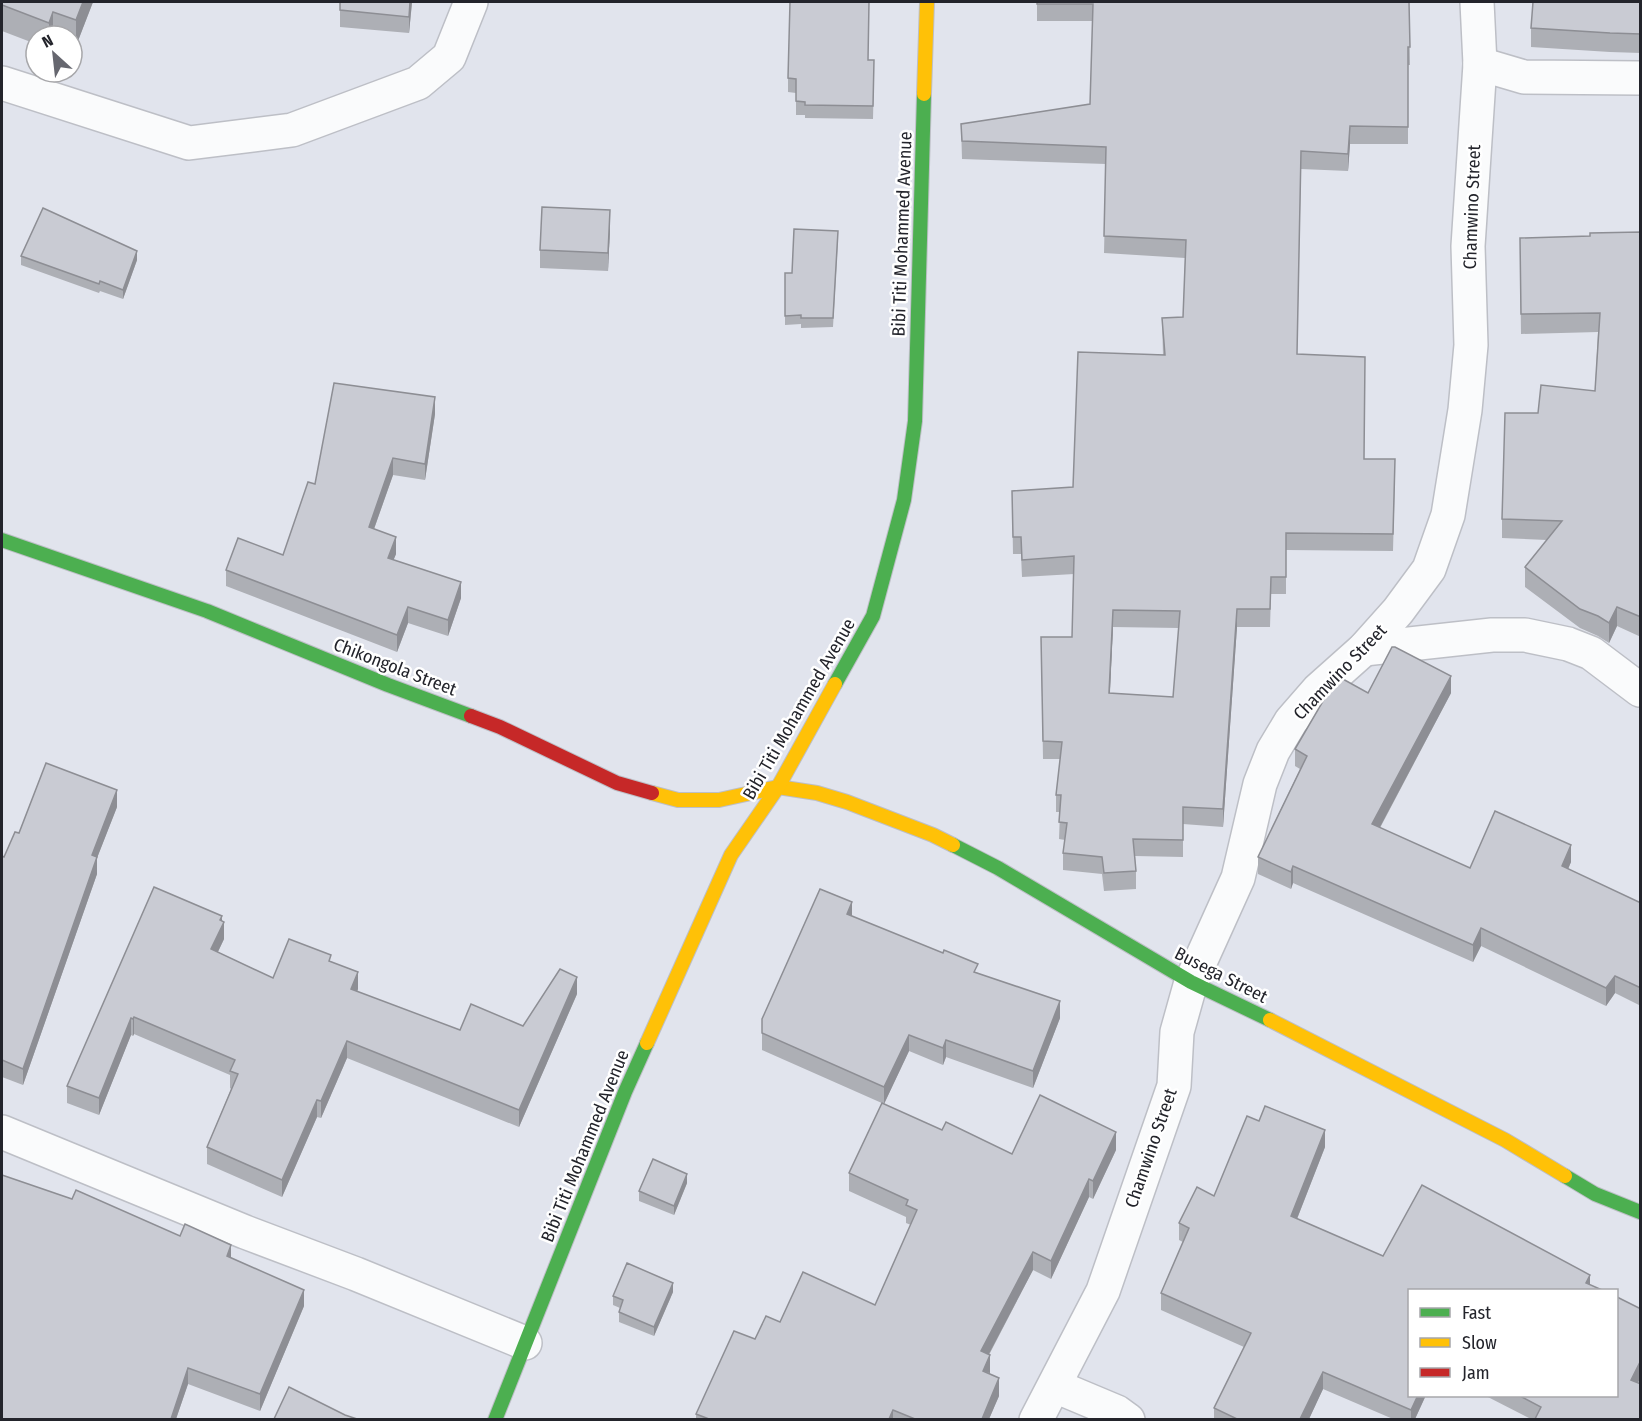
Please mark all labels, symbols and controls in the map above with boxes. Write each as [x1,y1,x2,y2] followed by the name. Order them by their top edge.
[24,24,84,84] north arrow
[39,30,56,52] text: N
[887,131,917,337] street label: Bibi Titi Mohammed Avenue
[1459,144,1485,270] street label: Chamwino Street
[738,614,860,803] street label: Bibi Titi Mohammed Avenue
[1289,619,1391,725] street label: Chamwino Street
[330,633,460,701] street label: Chikongola Street
[1171,942,1271,1008] street label: Busega Street
[536,1047,634,1245] street label: Bibi Titi Mohammed Avenue
[1120,1085,1182,1211] street label: Chamwino Street
[1408,1289,1618,1397] legend
[1462,1302,1491,1324] text: Fast
[1462,1332,1497,1354] text: Slow
[1462,1362,1490,1384] text: Jam

